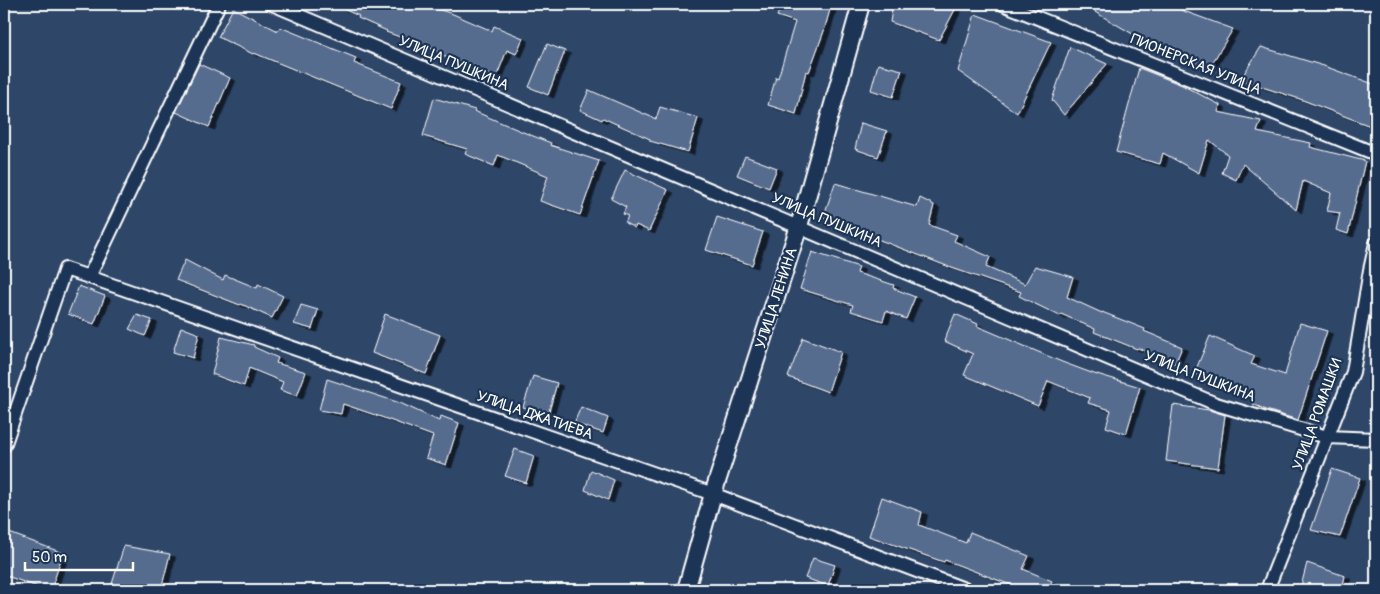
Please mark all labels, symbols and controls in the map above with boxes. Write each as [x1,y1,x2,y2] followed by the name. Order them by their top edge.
[1128,30,1264,99] street label: ПИОНЕРСКАЯ УЛИЦА
[396,32,512,95] street label: УЛИЦА ПУШКИНА
[769,189,885,252] street label: УЛИЦА ПУШКИНА
[751,245,802,351] street label: УЛИЦА ЛЕНИНА
[1141,346,1258,407] street label: УЛИЦА ПУШКИНА
[1288,355,1347,473] street label: УЛИЦА РОМАШКИ
[474,387,596,444] street label: УЛИЦА ДЖАТИЕВА
[25,539,132,571] scale bar
[32,548,67,567] text: 50 m

